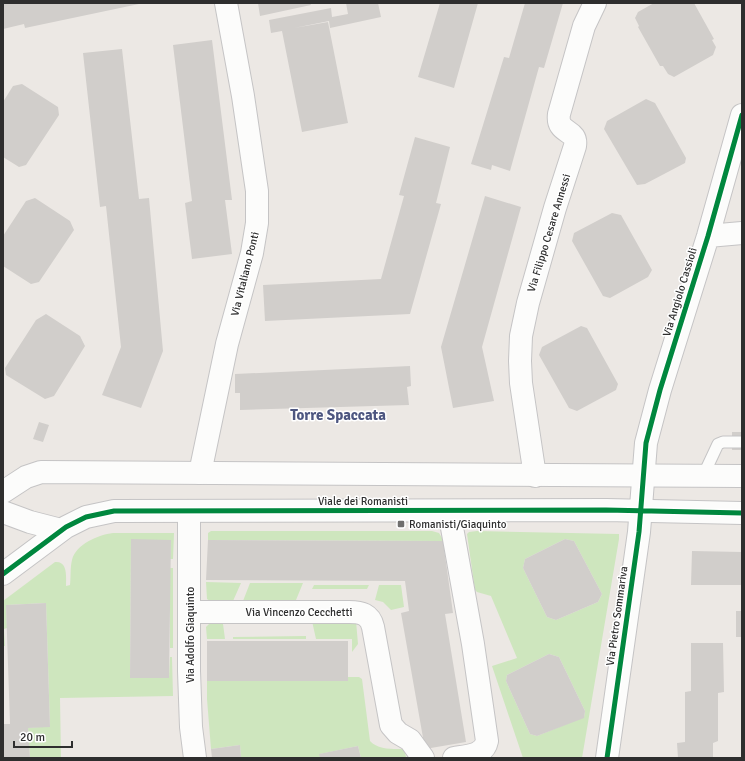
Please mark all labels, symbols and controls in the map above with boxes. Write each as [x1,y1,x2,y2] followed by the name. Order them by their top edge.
[525,172,573,294] street label: Via Filippo Cesare Annessi
[228,230,262,317] street label: Via Vitaliano Ponti
[660,246,700,338] street label: Via Angiolo Cassioli
[290,406,386,424] district label: Torre Spaccata
[318,495,408,508] street label: Viale dei Romanisti
[409,518,507,531] place label: Romanisti/Giaquinto
[396,519,406,529] marker: Romanisti/Giaquinto
[604,565,630,667] street label: Via Pietro Sommariva
[184,587,197,683] street label: Via Adolfo Giaquinto
[246,606,352,619] street label: Via Vincenzo Cecchetti
[14,723,72,749] scale bar
[20,730,45,745] text: 20 m

